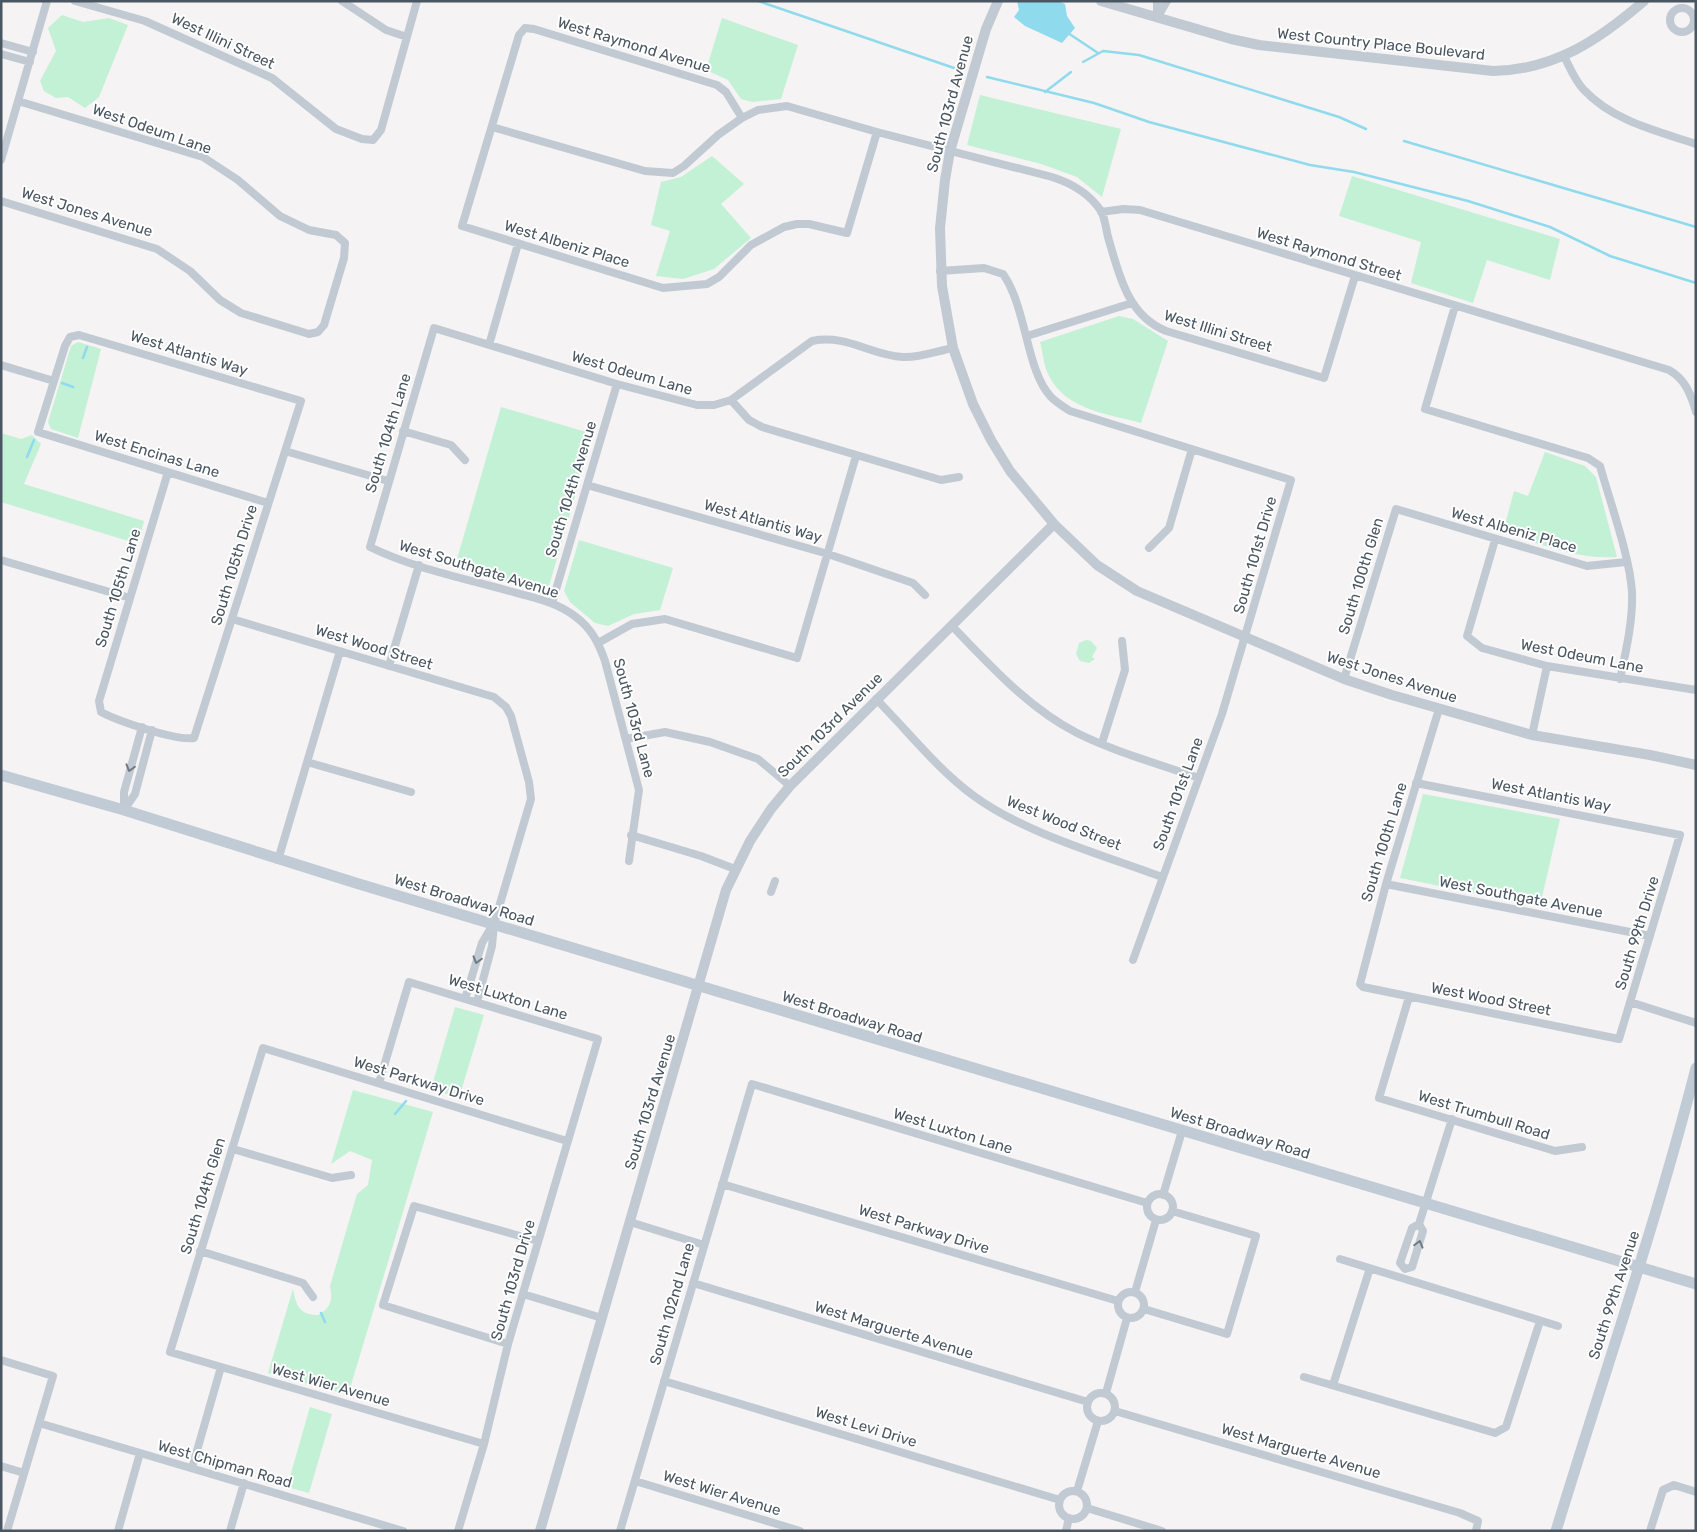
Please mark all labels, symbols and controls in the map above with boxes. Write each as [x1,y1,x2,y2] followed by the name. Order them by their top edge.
[168,9,278,73] street label: West Illini Street
[555,13,713,77] street label: West Raymond Avenue
[1276,24,1486,64] street label: West Country Place Boulevard
[923,34,977,174] street label: South 103rd Avenue
[90,100,214,158] street label: West Odeum Lane
[19,183,155,241] street label: West Jones Avenue
[502,216,632,272] street label: West Albeniz Place
[1254,223,1404,285] street label: West Raymond Street
[1162,306,1274,356] street label: West Illini Street
[128,327,250,379] street label: West Atlantis Way
[569,347,695,399] street label: West Odeum Lane
[361,371,415,495] street label: South 104th Lane
[542,419,600,559] street label: South 104th Avenue
[92,426,222,482] street label: West Encinas Lane
[1230,494,1280,616] street label: South 101st Drive
[702,496,824,546] street label: West Atlantis Way
[207,502,261,628] street label: South 105th Drive
[1449,503,1579,557] street label: West Albeniz Place
[1335,515,1387,637] street label: South 100th Glen
[91,526,145,650] street label: South 105th Lane
[397,536,561,602] street label: West Southgate Avenue
[313,621,435,673] street label: West Wood Street
[1519,635,1645,677] street label: West Odeum Lane
[1324,647,1460,707] street label: West Jones Avenue
[609,656,659,780] street label: South 103rd Lane
[774,669,886,781] street label: South 103rd Avenue
[1149,735,1207,853] street label: South 101st Lane
[126,764,136,772] one-way arrow
[1489,775,1613,815] street label: West Atlantis Way
[1357,780,1411,904] street label: South 100th Lane
[1004,792,1124,854] street label: West Wood Street
[392,870,536,930] street label: West Broadway Road
[1438,872,1604,922] street label: West Southgate Avenue
[1611,874,1663,992] street label: South 99th Drive
[472,956,482,964] one-way arrow
[446,970,570,1024] street label: West Luxton Lane
[1429,979,1553,1019] street label: West Wood Street
[780,987,924,1047] street label: West Broadway Road
[621,1032,679,1172] street label: South 103rd Avenue
[351,1053,487,1109] street label: West Parkway Drive
[1416,1086,1552,1144] street label: West Trumbull Road
[1168,1103,1312,1163] street label: West Broadway Road
[891,1104,1015,1158] street label: West Luxton Lane
[177,1136,229,1256] street label: South 104th Glen
[856,1201,992,1257] street label: West Parkway Drive
[487,1218,539,1342] street label: South 103rd Drive
[1585,1228,1643,1362] street label: South 99th Avenue
[646,1241,698,1367] street label: South 102nd Lane
[1414,1241,1424,1249] one-way arrow
[812,1297,976,1363] street label: West Marguerte Avenue
[270,1359,392,1411] street label: West Wier Avenue
[813,1403,919,1451] street label: West Levi Drive
[1219,1420,1383,1482] street label: West Marguerte Avenue
[156,1436,294,1492] street label: West Chipman Road
[661,1467,783,1519] street label: West Wier Avenue

